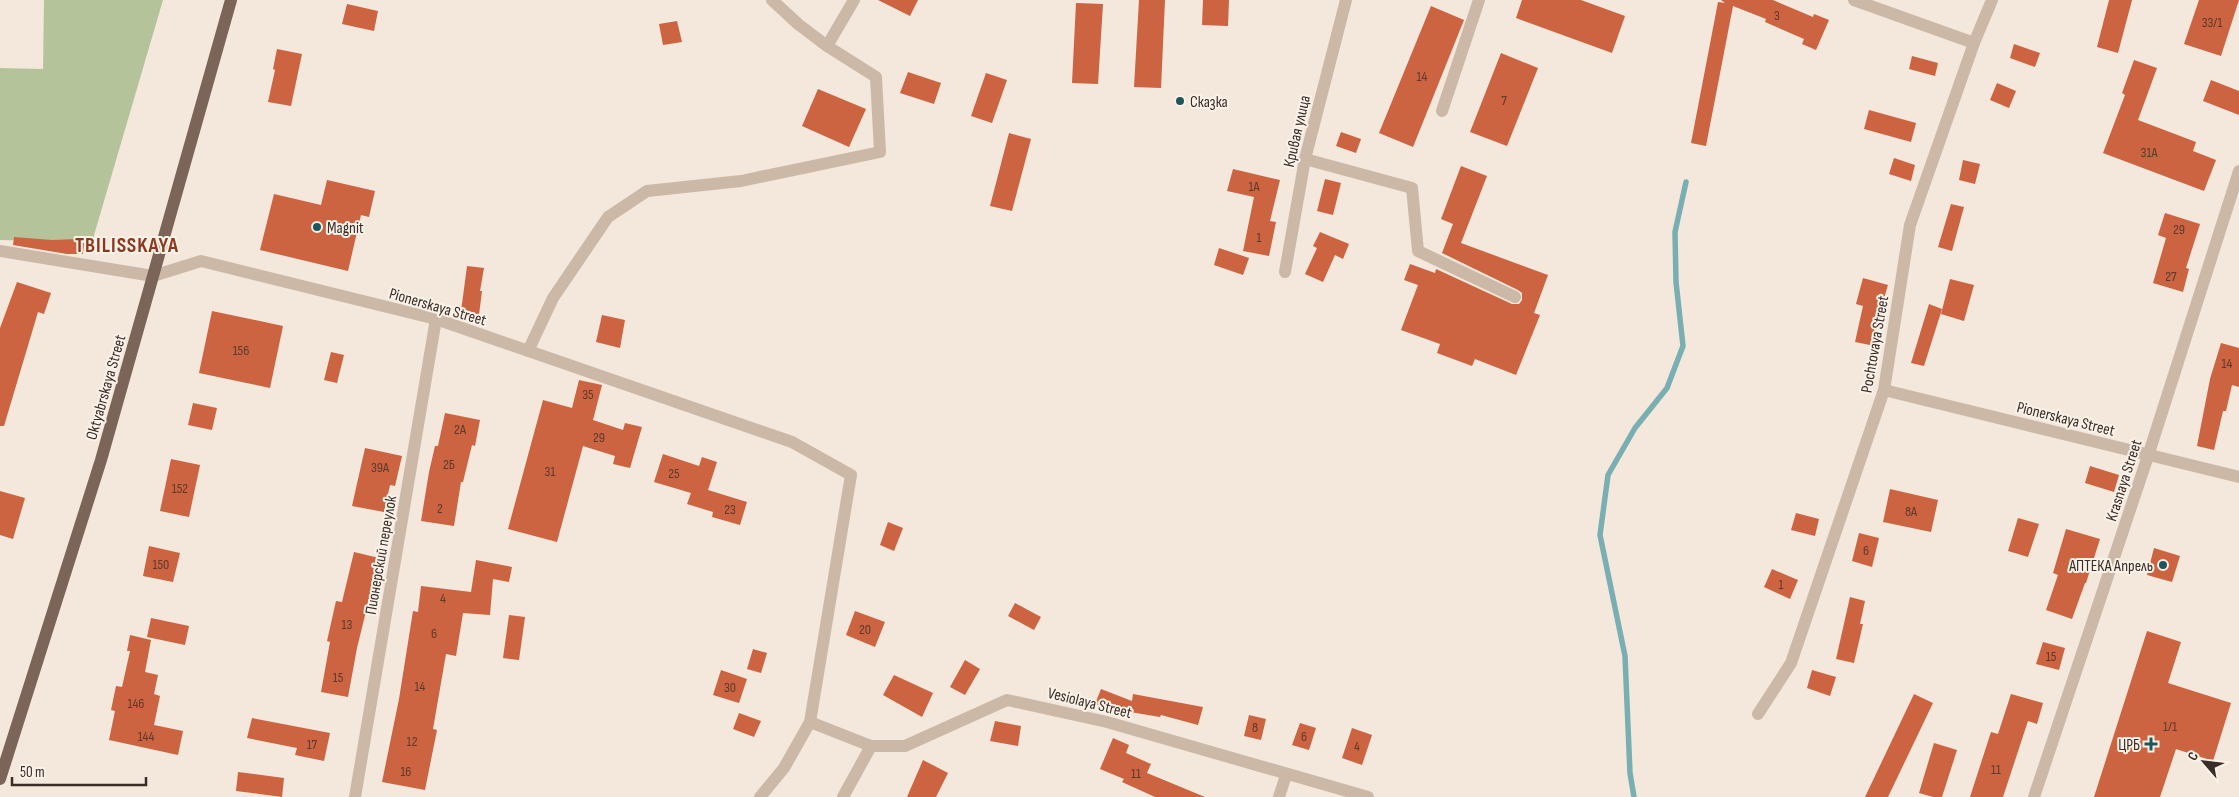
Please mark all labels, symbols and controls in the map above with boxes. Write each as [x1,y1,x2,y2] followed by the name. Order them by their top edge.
[1774,7,1780,24] house number: 3
[2202,14,2222,31] house number: 33/1
[1417,68,1428,85] house number: 14
[1501,92,1507,109] house number: 7
[1190,93,1228,112] place label: Сказка
[1280,93,1315,169] street label: Кривая улица
[1174,95,1186,107] marker: Сказка
[2141,144,2158,161] house number: 31А
[1248,178,1261,195] house number: 1А
[327,219,364,238] place label: Magnit
[311,221,323,233] marker: Magnit
[2173,221,2185,238] house number: 29
[1257,229,1262,246] house number: 1
[75,233,179,258] district label: TBILISSKAYA
[2165,268,2177,285] house number: 27
[387,284,489,330] street label: Pionerskaya Street
[1858,294,1893,394] street label: Pochtovaya Street
[82,333,131,442] street label: Oktyabrskaya Street
[233,342,249,359] house number: 156
[2222,355,2233,372] house number: 14
[582,386,594,403] house number: 35
[2015,398,2117,441] street label: Pionerskaya Street
[454,421,467,438] house number: 2А
[593,429,605,446] house number: 29
[2102,437,2147,524] street label: Krasnaya Street
[443,456,455,473] house number: 2Б
[371,459,390,476] house number: 39А
[545,463,555,480] house number: 31
[668,465,680,482] house number: 25
[172,480,188,497] house number: 152
[362,493,401,616] street label: Пионерский переулок
[437,500,443,517] house number: 2
[724,501,736,518] house number: 23
[1905,503,1918,520] house number: 8А
[1863,542,1869,559] house number: 6
[153,556,169,573] house number: 150
[2068,557,2153,576] place label: АПТЕКА Апрель
[2157,559,2169,571] marker: АПТЕКА Апрель
[1779,576,1784,593] house number: 1
[440,590,446,607] house number: 4
[342,616,353,633] house number: 13
[859,621,871,638] house number: 20
[431,625,437,642] house number: 6
[2046,648,2057,665] house number: 15
[333,669,344,686] house number: 15
[415,678,426,695] house number: 14
[724,679,736,696] house number: 30
[1046,684,1134,723] street label: Vesiolaya Street
[128,695,144,712] house number: 146
[2163,718,2177,735] house number: 1/1
[1252,719,1258,736] house number: 8
[138,728,154,745] house number: 144
[1301,728,1307,745] house number: 6
[407,733,418,750] house number: 12
[307,736,318,753] house number: 17
[2118,736,2140,755] place label: ЦРБ
[2144,737,2158,751] marker: ЦРБ
[2179,737,2229,787] north arrow
[1354,738,1360,755] house number: 4
[2184,749,2202,763] text: С
[12,754,146,786] scale bar
[1991,761,2001,778] house number: 11
[20,763,45,782] text: 50 m
[400,763,412,780] house number: 16
[1131,765,1141,782] house number: 11

